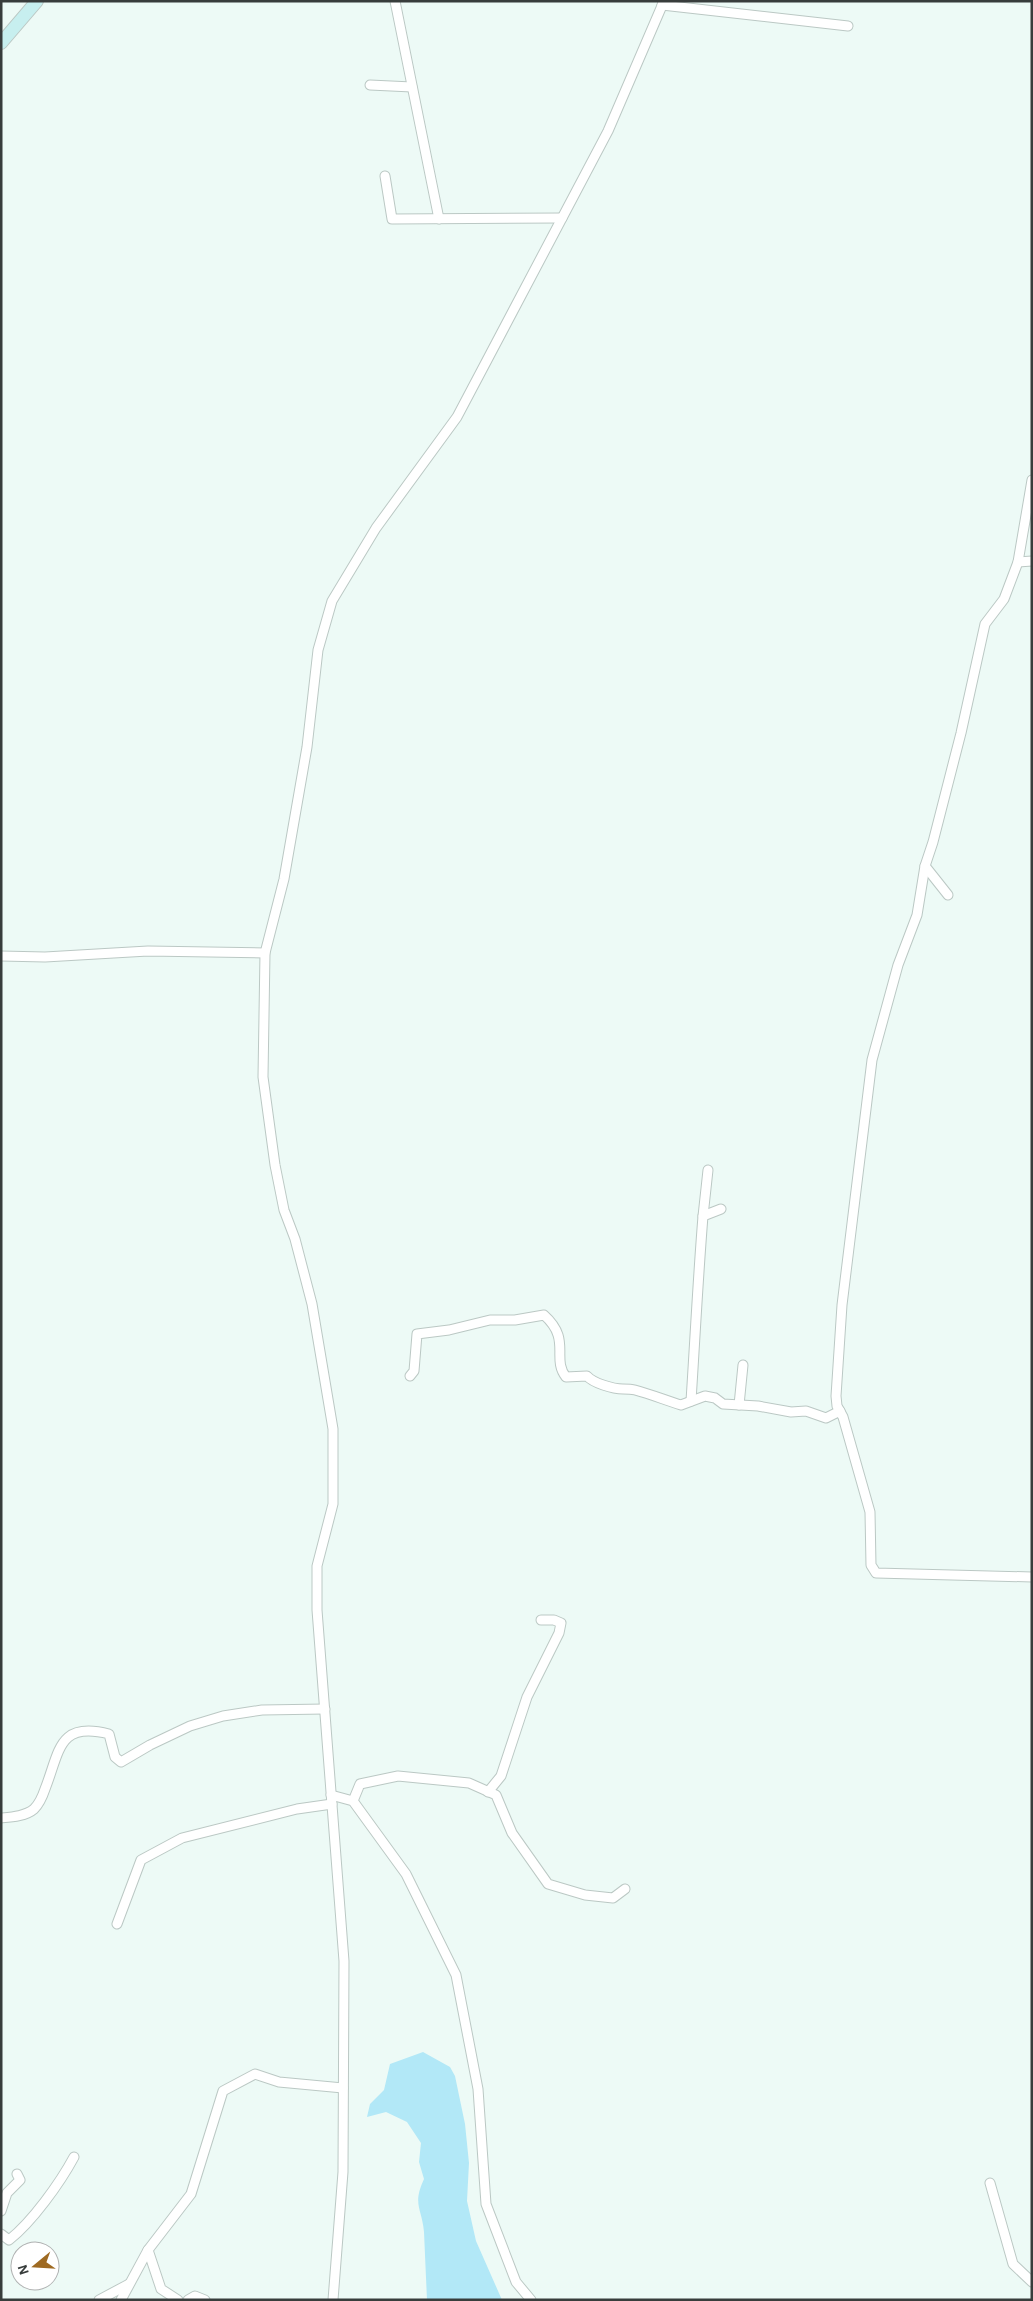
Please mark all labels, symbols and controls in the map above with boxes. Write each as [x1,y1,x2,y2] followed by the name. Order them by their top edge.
[10,2241,60,2291] north arrow
[15,2263,32,2277] text: N

